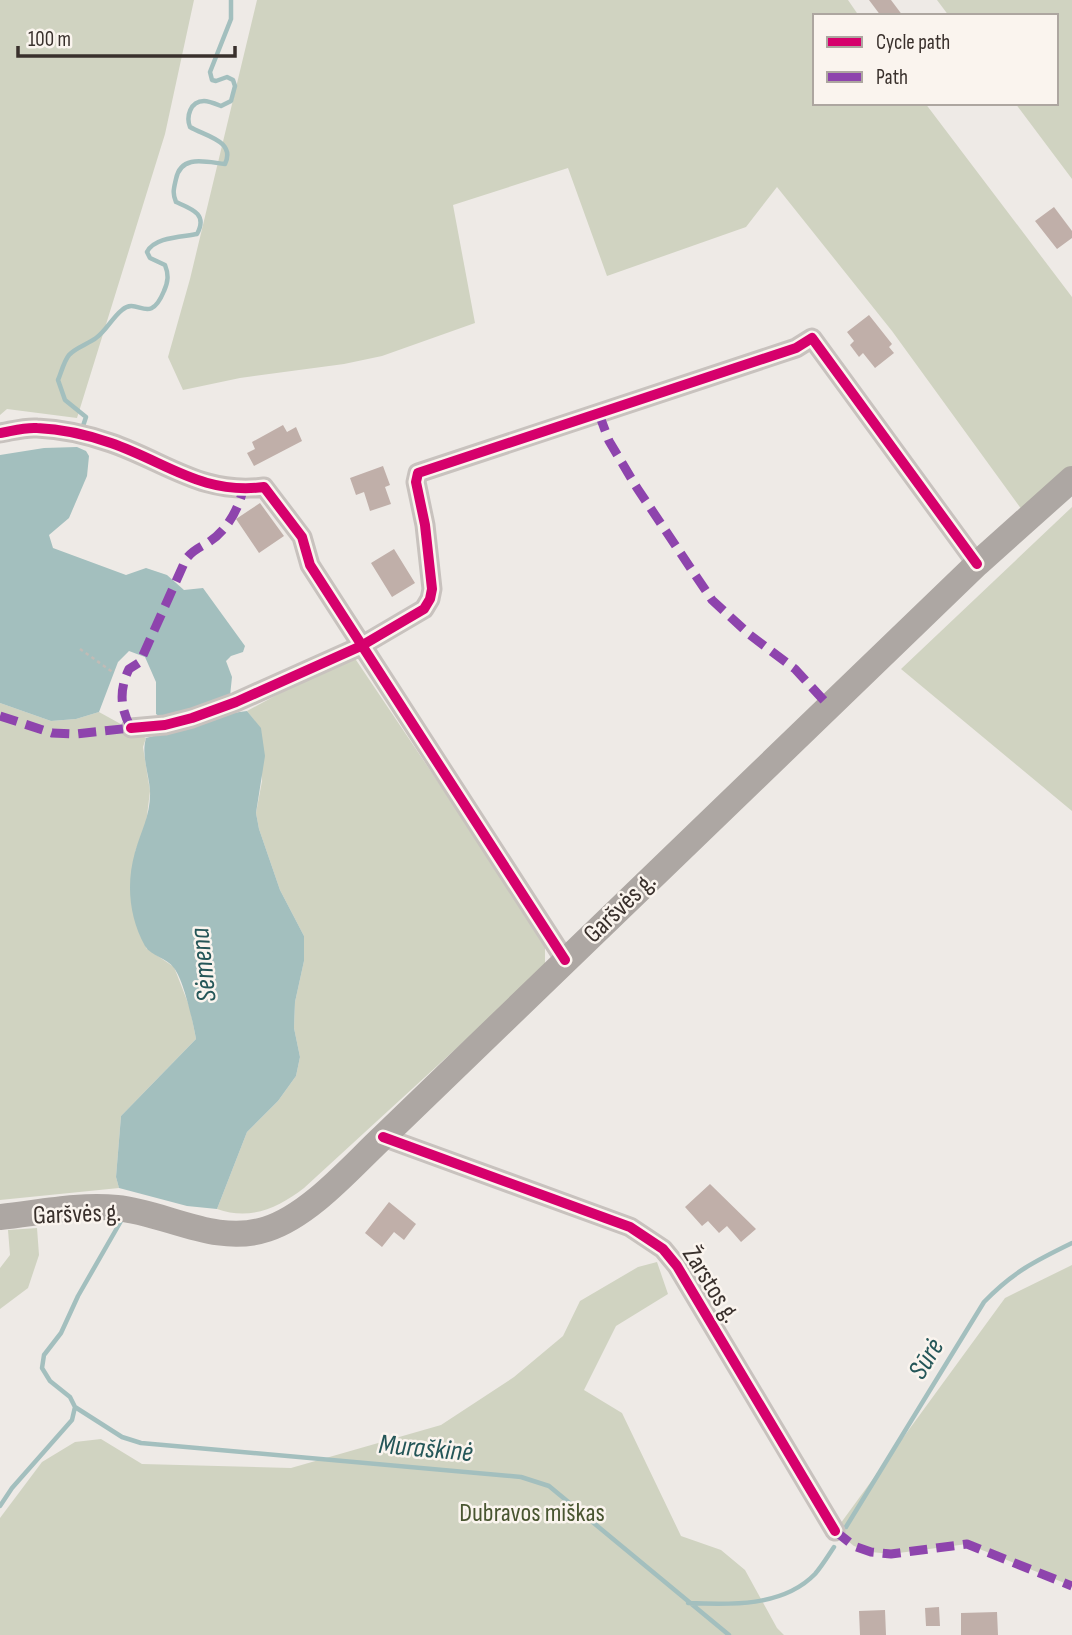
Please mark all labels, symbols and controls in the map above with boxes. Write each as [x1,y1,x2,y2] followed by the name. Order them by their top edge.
[18,14,234,58] scale bar
[813,14,1058,105] legend
[28,27,71,52] text: 100 m
[876,30,950,55] text: Cycle path
[876,65,908,90] text: Path
[578,866,663,950] street label: Garšvės g.
[183,926,224,1003] water label: Sėmena
[32,1197,122,1232] street label: Garšvės g.
[675,1241,746,1329] street label: Žarstos g.
[901,1332,951,1385] water label: Sūrė
[377,1428,474,1469] water label: Muraškinė
[459,1498,605,1529] park label: Dubravos miškas

